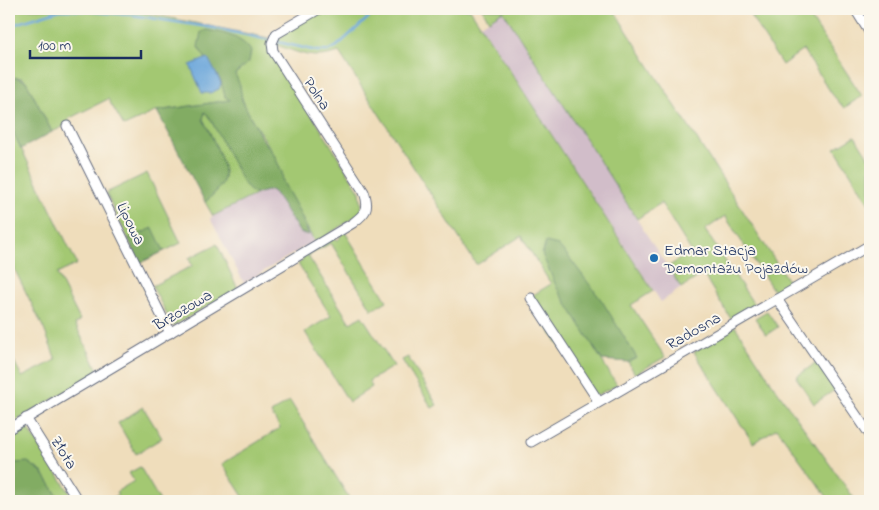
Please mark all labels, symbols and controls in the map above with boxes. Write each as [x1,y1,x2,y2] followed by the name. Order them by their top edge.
[30,28,141,60] scale bar
[38,35,71,57] text: 100 m
[297,73,336,115] street label: Polna
[110,198,151,249] street label: Lipowa
[663,239,808,281] place label: Edmar Stacja Demontażu Pojazdów
[648,252,660,264] marker: Edmar Stacja Demontażu Pojazdów
[148,284,217,338] street label: Brzozowa
[662,306,726,357] street label: Radosna
[44,432,83,474] street label: Złota

